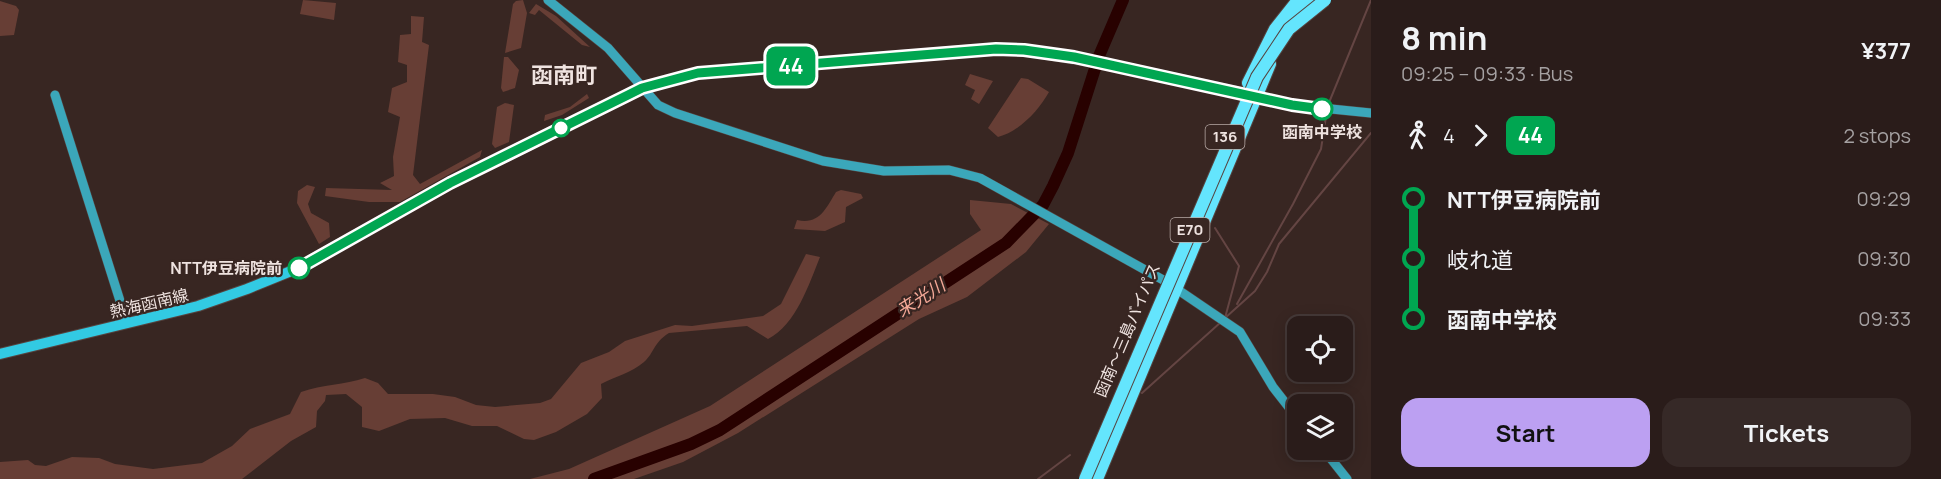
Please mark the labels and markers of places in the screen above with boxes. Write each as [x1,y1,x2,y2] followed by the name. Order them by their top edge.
[1311,98,1333,120] marker: 函南中学校
[552,119,570,137] unlabelled marker
[1282,121,1362,143] place label: 函南中学校
[170,257,282,279] place label: NTT伊豆病院前
[288,257,310,279] marker: NTT伊豆病院前

